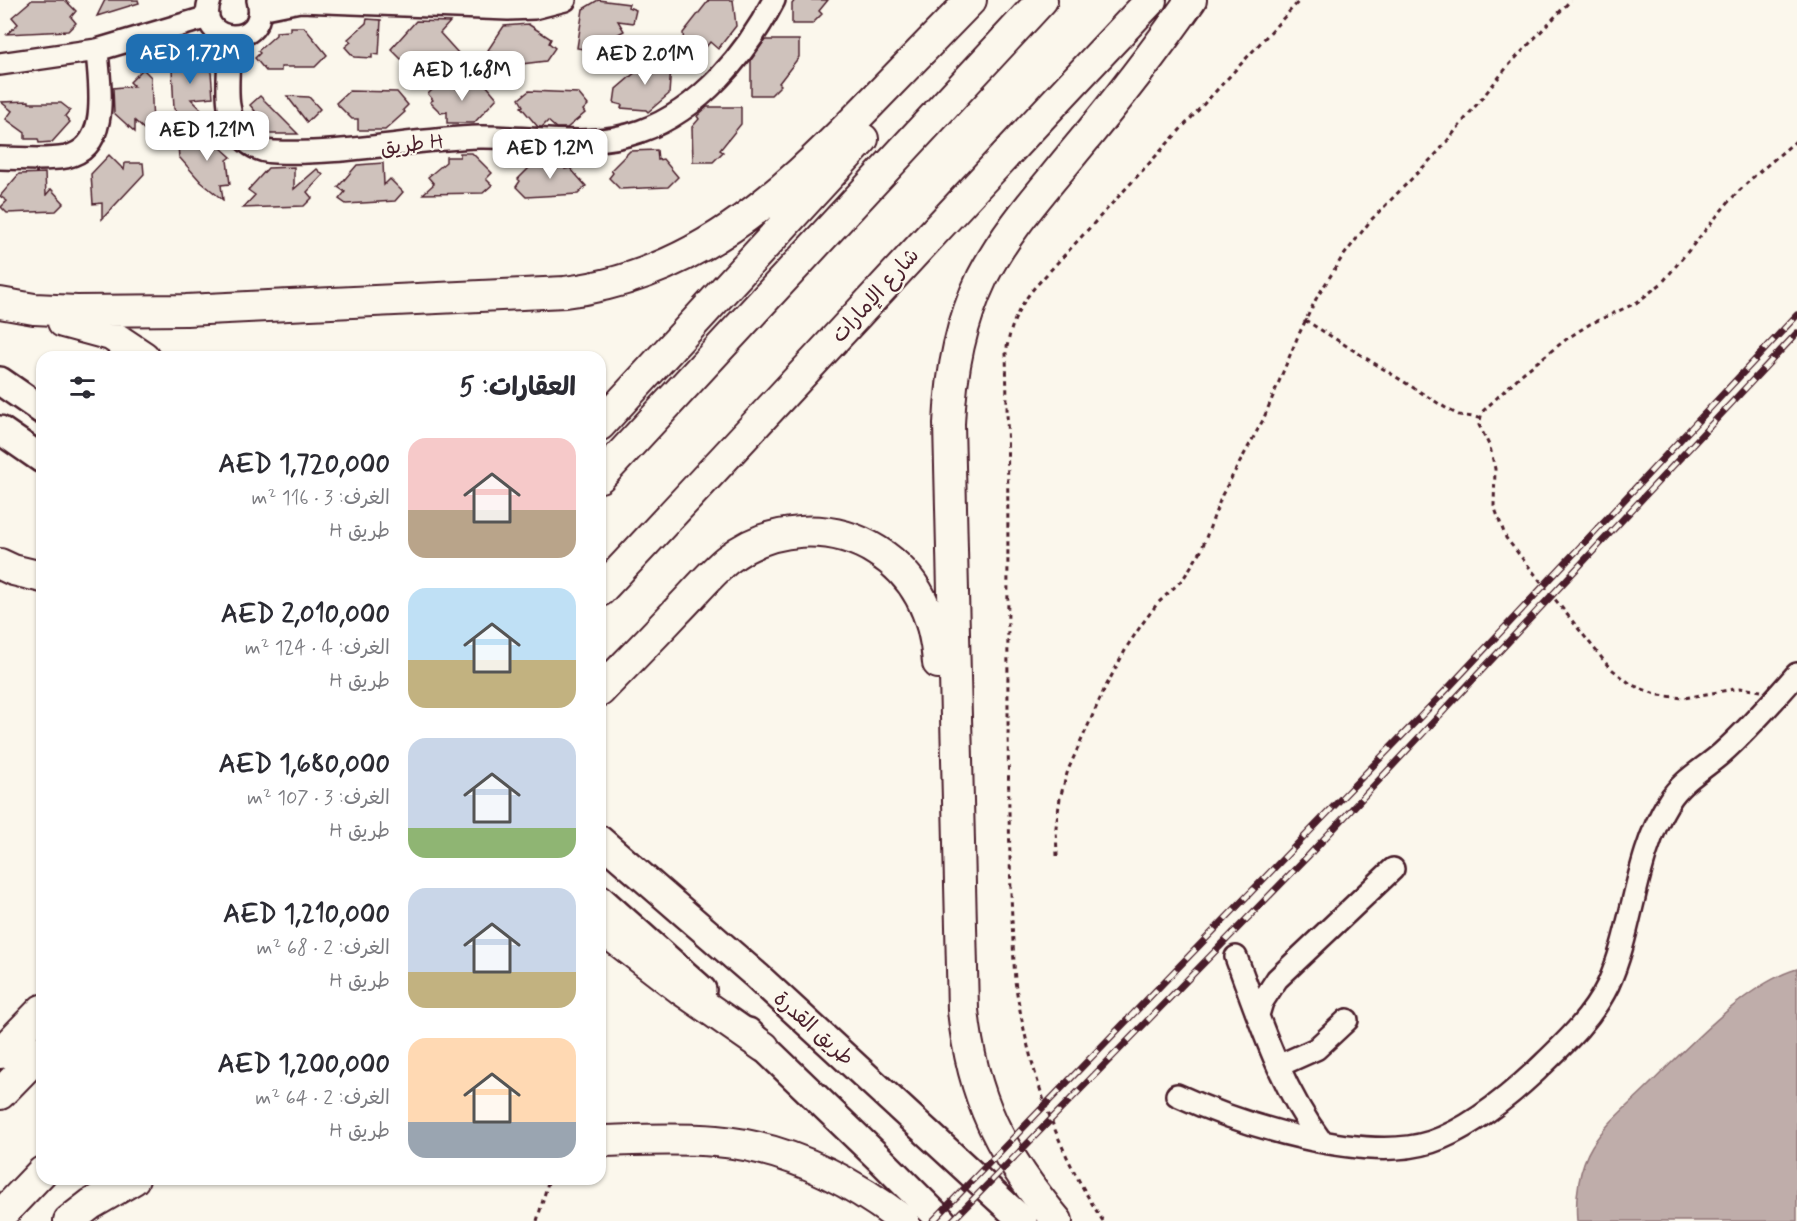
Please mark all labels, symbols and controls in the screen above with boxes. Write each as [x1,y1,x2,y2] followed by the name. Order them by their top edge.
[121,34,259,85] pin: AED 1.72M
[576,35,714,86] pin: AED 2.01M
[140,40,240,67] text: AED 1.72M
[596,41,694,68] text: AED 2.01M
[393,51,531,102] pin: AED 1.68M
[413,57,511,84] text: AED 1.68M
[138,111,276,162] pin: AED 1.21M
[159,117,255,144] text: AED 1.21M
[379,127,445,163] street label: طريق H
[488,129,612,180] pin: AED 1.2M
[507,135,593,162] text: AED 1.2M
[826,242,926,349] street label: شارع الإمارات
[66,371,99,404] icon: filters
[459,371,576,405] text: العقارات: 5
[219,448,390,482] text: AED 1,720,000
[456,462,528,534] icon: home
[252,485,390,512] text: الغرف: 3 · 116 m²
[330,518,390,545] text: طريق H
[221,598,390,632] text: AED 2,010,000
[456,612,528,684] icon: home
[245,635,390,662] text: الغرف: 4 · 124 m²
[330,668,390,695] text: طريق H
[219,748,390,782] text: AED 1,680,000
[456,762,528,834] icon: home
[247,785,390,812] text: الغرف: 3 · 107 m²
[330,818,390,845] text: طريق H
[223,898,390,932] text: AED 1,210,000
[456,912,528,984] icon: home
[257,935,390,962] text: الغرف: 2 · 68 m²
[330,968,390,995] text: طريق H
[767,985,860,1072] street label: طريق القدرة
[218,1048,390,1082] text: AED 1,200,000
[456,1062,528,1134] icon: home
[255,1085,390,1112] text: الغرف: 2 · 64 m²
[330,1118,390,1145] text: طريق H

